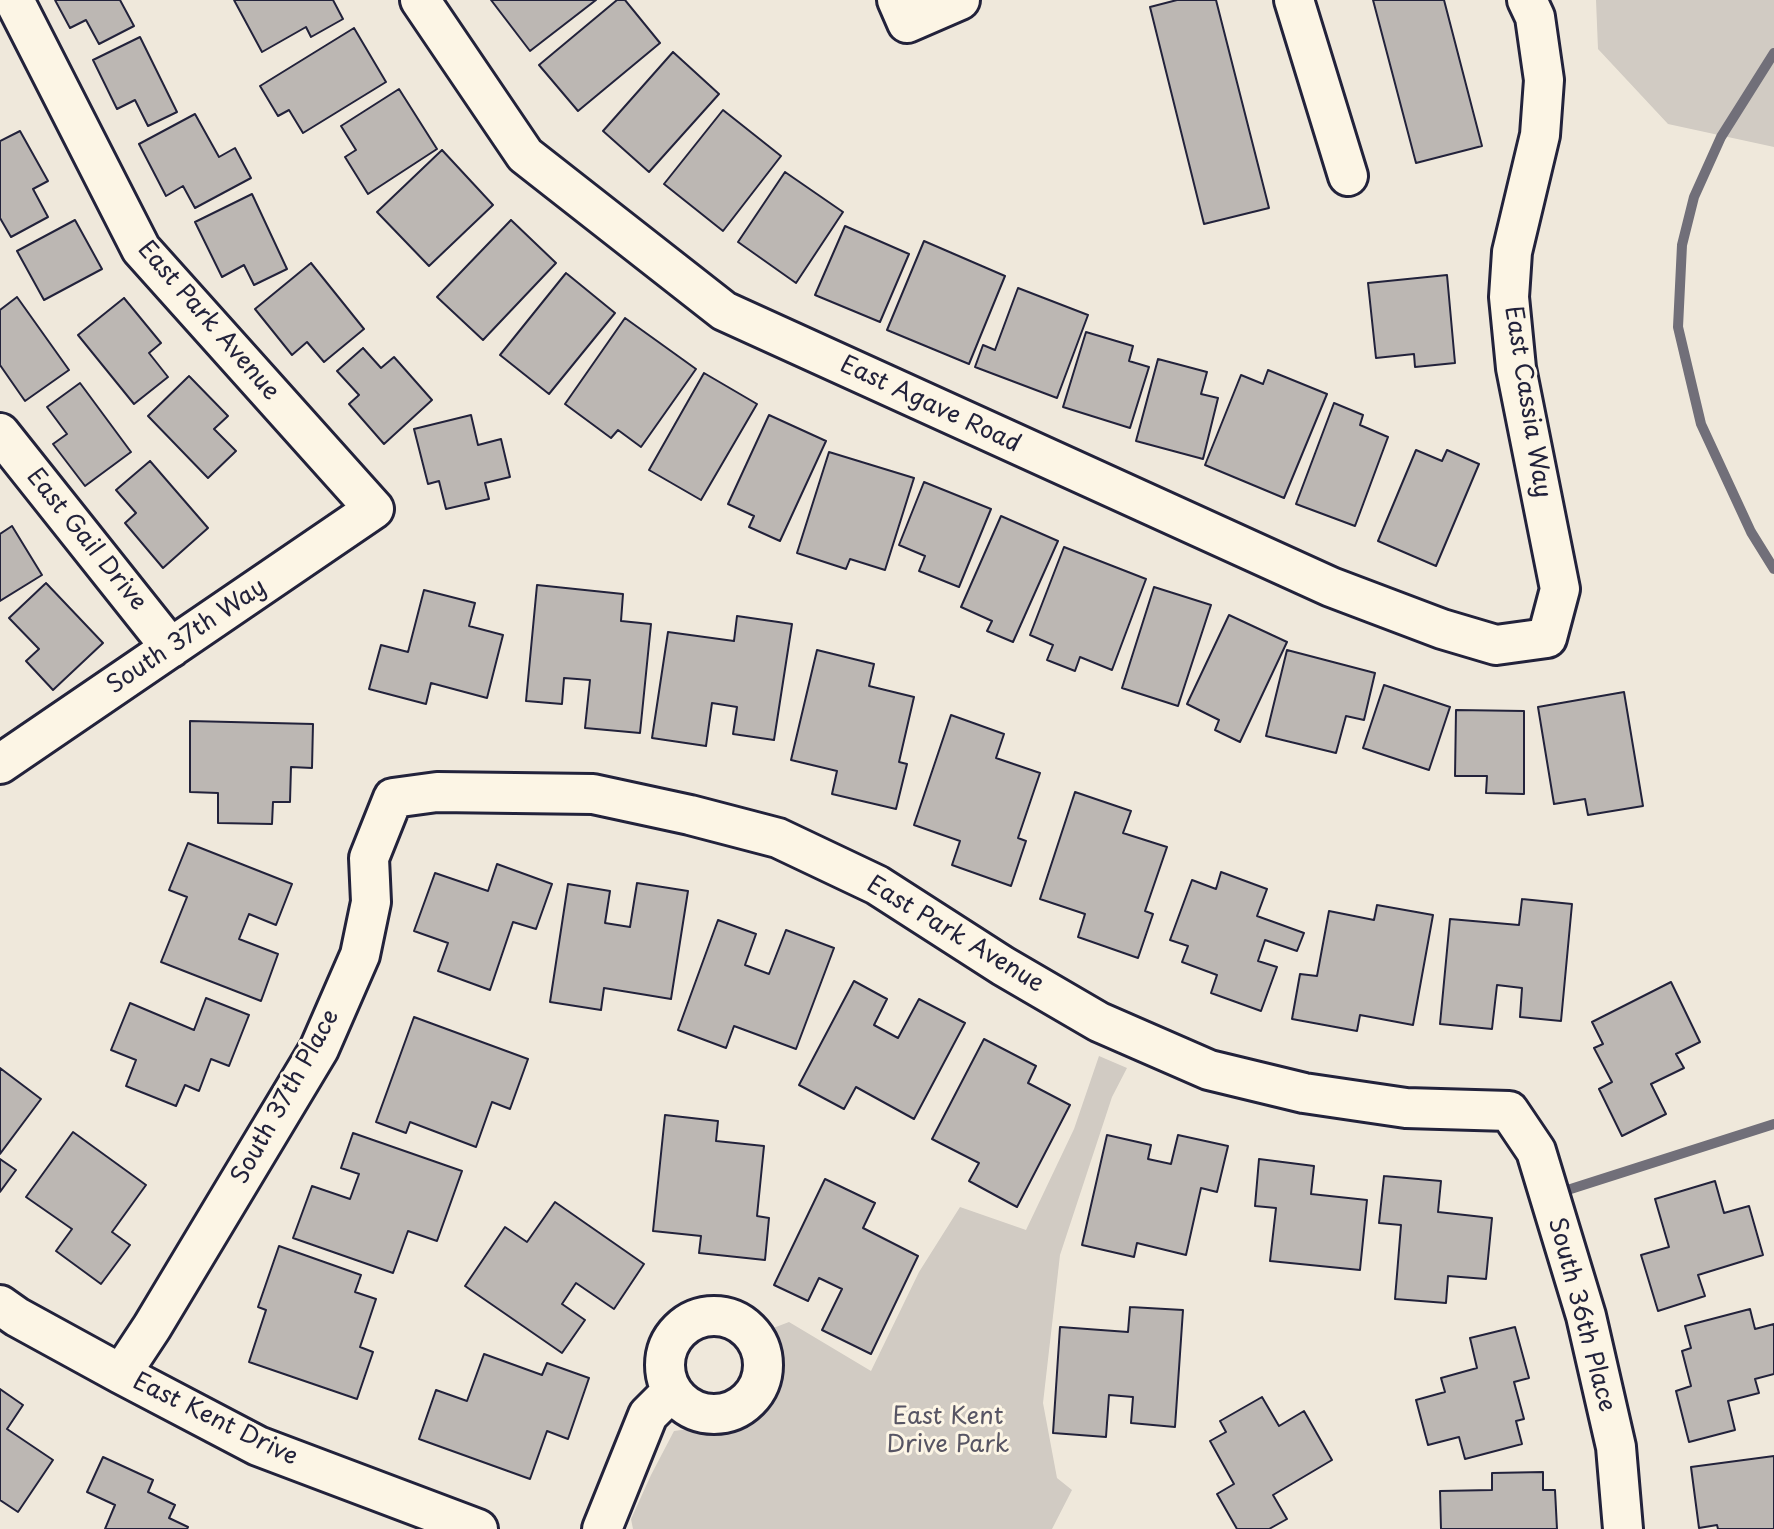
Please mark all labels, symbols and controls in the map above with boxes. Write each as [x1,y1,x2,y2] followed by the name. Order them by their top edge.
[131,236,285,406] street label: East Park Avenue
[1498,304,1556,500] street label: East Cassia Way
[835,351,1025,459] street label: East Agave Road
[20,463,152,617] street label: East Gail Drive
[102,573,272,701] street label: South 37th Way
[861,871,1049,999] street label: East Park Avenue
[226,1005,346,1189] street label: South 37th Place
[1541,1215,1621,1415] street label: South 36th Place
[128,1368,302,1472] street label: East Kent Drive
[887,1403,1009,1459] park label: East Kent Drive Park

